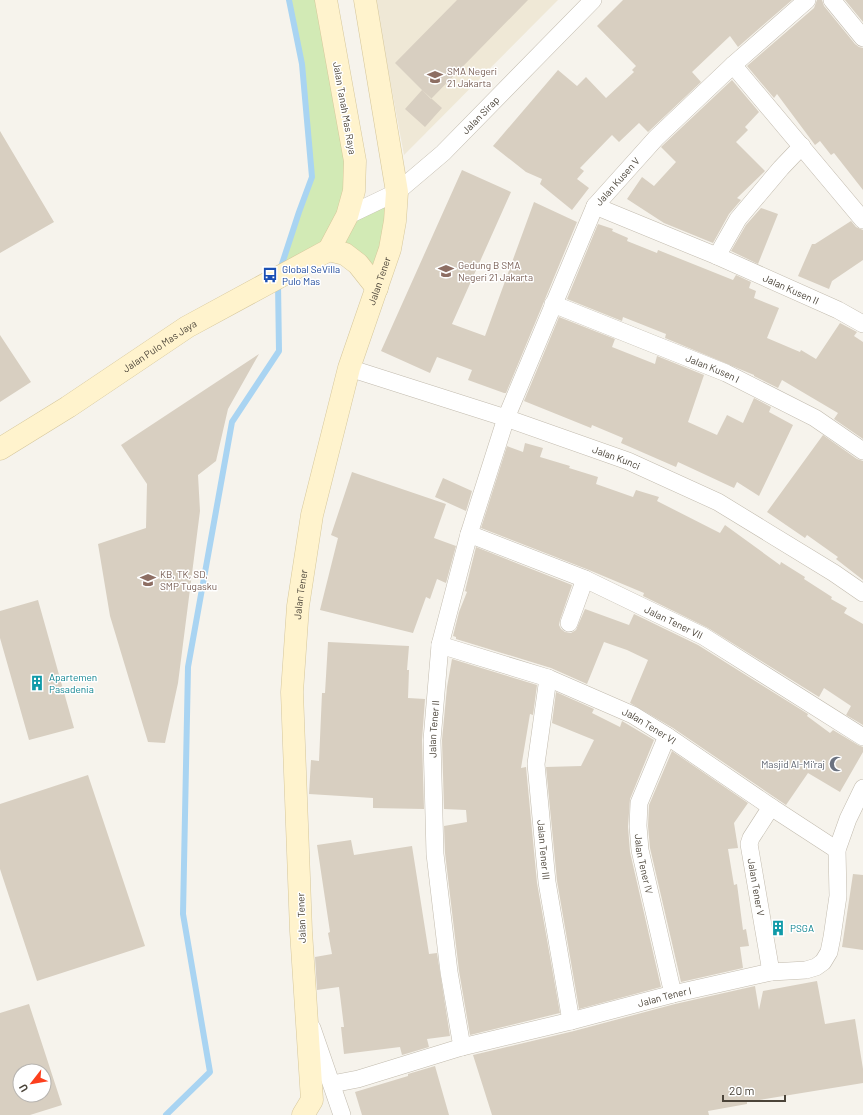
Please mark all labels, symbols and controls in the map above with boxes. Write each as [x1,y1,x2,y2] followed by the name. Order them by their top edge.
[331,61,359,155] street label: Jalan Tanah Mas Raya
[447,65,497,89] place label: SMA Negeri 21 Jakarta
[426,68,444,86] school or university icon: SMA Negeri 21 Jakarta
[459,94,501,136] street label: Jalan Sirap
[592,155,642,208] street label: Jalan Kusen V
[365,255,393,307] street label: Jalan Tener
[458,259,533,283] place label: Gedung B SMA Negeri 21 Jakarta
[437,262,455,280] school or university icon: Gedung B SMA Negeri 21 Jakarta
[282,263,340,287] place label: Global SeVilla Pulo Mas
[261,266,279,284] bus stop icon: Global SeVilla Pulo Mas
[761,271,821,307] street label: Jalan Kusen II
[120,317,199,375] street label: Jalan Pulo Mas Jaya
[684,352,742,385] street label: Jalan Kusen I
[591,443,642,472] street label: Jalan Kunci
[160,568,217,592] place label: KB, TK, SD, SMP Tugasku
[291,568,310,620] street label: Jalan Tener
[139,571,157,589] school or university icon: KB, TK, SD, SMP Tugasku
[643,603,705,641] street label: Jalan Tener VII
[49,671,97,695] place label: Apartemen Pasadenia
[28,674,46,692] building icon: Apartemen Pasadenia
[426,700,441,758] street label: Jalan Tener II
[620,705,679,747] street label: Jalan Tener VI
[828,755,846,773] mosque icon: Masjid Al-Mi'raj
[761,758,825,770] place label: Masjid Al-Mi'raj
[535,819,553,880] street label: Jalan Tener III
[633,833,656,895] street label: Jalan Tener IV
[746,857,767,917] street label: Jalan Tener V
[294,892,308,943] street label: Jalan Tener
[769,919,787,937] building icon: PSGA
[790,922,814,934] place label: PSGA
[636,984,692,1009] street label: Jalan Tener I
[12,1063,52,1103] north arrow
[723,1077,785,1103] scale bar
[16,1082,30,1095] text: U
[729,1083,755,1097] text: 20 m

